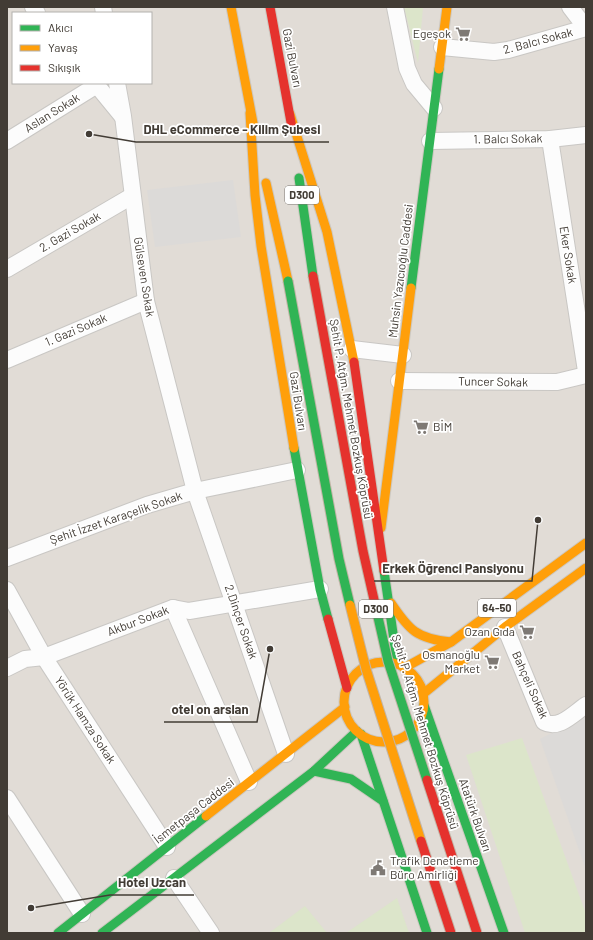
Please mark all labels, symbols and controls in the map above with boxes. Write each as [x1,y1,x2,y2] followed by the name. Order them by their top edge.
[12,12,152,84] legend
[48,20,73,34] text: Akıcı
[501,24,574,56] street label: 2. Balcı Sokak
[454,25,472,43] supermarket icon: Egeşok
[413,26,451,40] place label: Egeşok
[280,27,306,88] street label: Gazi Bulvarı
[48,40,78,54] text: Yavaş
[48,60,80,74] text: Sıkışık
[21,90,82,135] street label: Aslan Sokak
[136,117,329,142] callout: DHL eCommerce - Kilim Şubesi
[144,121,320,137] text: DHL eCommerce - Kilim Şubesi
[473,130,543,146] street label: 1. Balcı Sokak
[285,186,319,204] road number: D300
[385,203,415,338] street label: Muhsin Yazıcıoğlu Caddesi
[37,208,102,254] street label: 2. Gazi Sokak
[558,225,580,284] street label: Eker Sokak
[132,236,158,318] street label: Gülseven Sokak
[43,310,109,348] street label: 1. Gazi Sokak
[327,318,377,520] street label: Şehit P. Atğm. Mehmet Bozkuş Köprüsü
[287,370,311,431] street label: Gazi Bulvarı
[458,373,528,389] street label: Tuncer Sokak
[412,418,430,436] supermarket icon: BİM
[433,419,452,433] place label: BİM
[48,488,184,546] street label: Şehit İzzet Karaçelik Sokak
[374,556,532,581] callout: Erkek Öğrenci Pansiyonu
[382,560,524,576] text: Erkek Öğrenci Pansiyonu
[223,583,261,661] street label: 2.Dinçer Sokak
[478,599,516,617] road number: 64-50
[359,600,393,618] road number: D300
[105,602,170,638] street label: Akbur Sokak
[518,623,536,641] supermarket icon: Ozan Gıda
[465,624,515,638] place label: Ozan Gıda
[390,633,462,831] street label: Şehit P. Atğm. Mehmet Bozkuş Köprüsü
[422,647,480,675] place label: Osmanoğlu Market
[510,649,552,721] street label: Bahçeli Sokak
[483,653,501,671] supermarket icon: Osmanoğlu Market
[52,673,119,766] street label: Yörük Hamza Sokak
[164,697,257,722] callout: otel on arslan
[171,701,249,717] text: otel on arslan
[150,775,236,846] street label: İsmetpaşa Caddesi
[457,776,495,853] street label: Atatürk Bulvarı
[390,853,479,881] place label: Trafik Denetleme Büro Amirliği
[369,859,387,877] public building icon: Trafik Denetleme Büro Amirliği
[110,870,194,895] callout: Hotel Uzcan
[118,874,186,890] text: Hotel Uzcan

